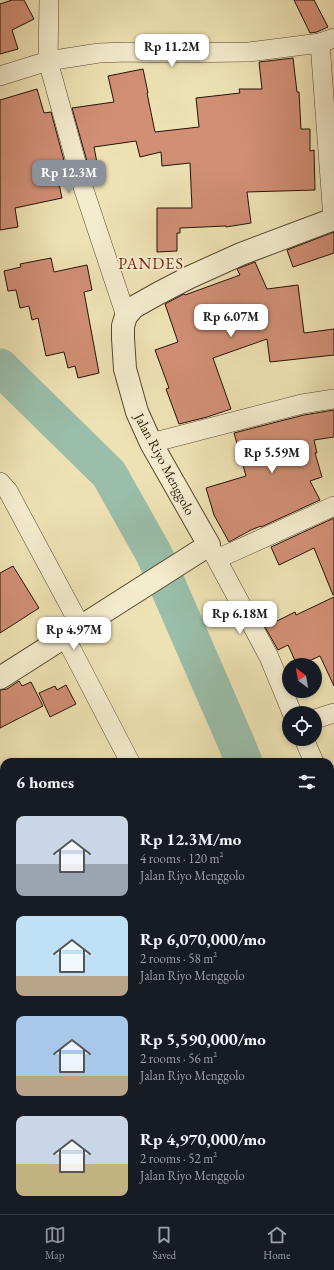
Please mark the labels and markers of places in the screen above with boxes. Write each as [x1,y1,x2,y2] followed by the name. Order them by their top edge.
[131,34,213,68] pin: Rp 11.2M
[28,160,110,194] pin: Rp 12.3M
[190,304,272,338] pin: Rp 6.07M
[231,440,313,474] pin: Rp 5.59M
[199,601,281,635] pin: Rp 6.18M
[33,617,115,651] pin: Rp 4.97M

